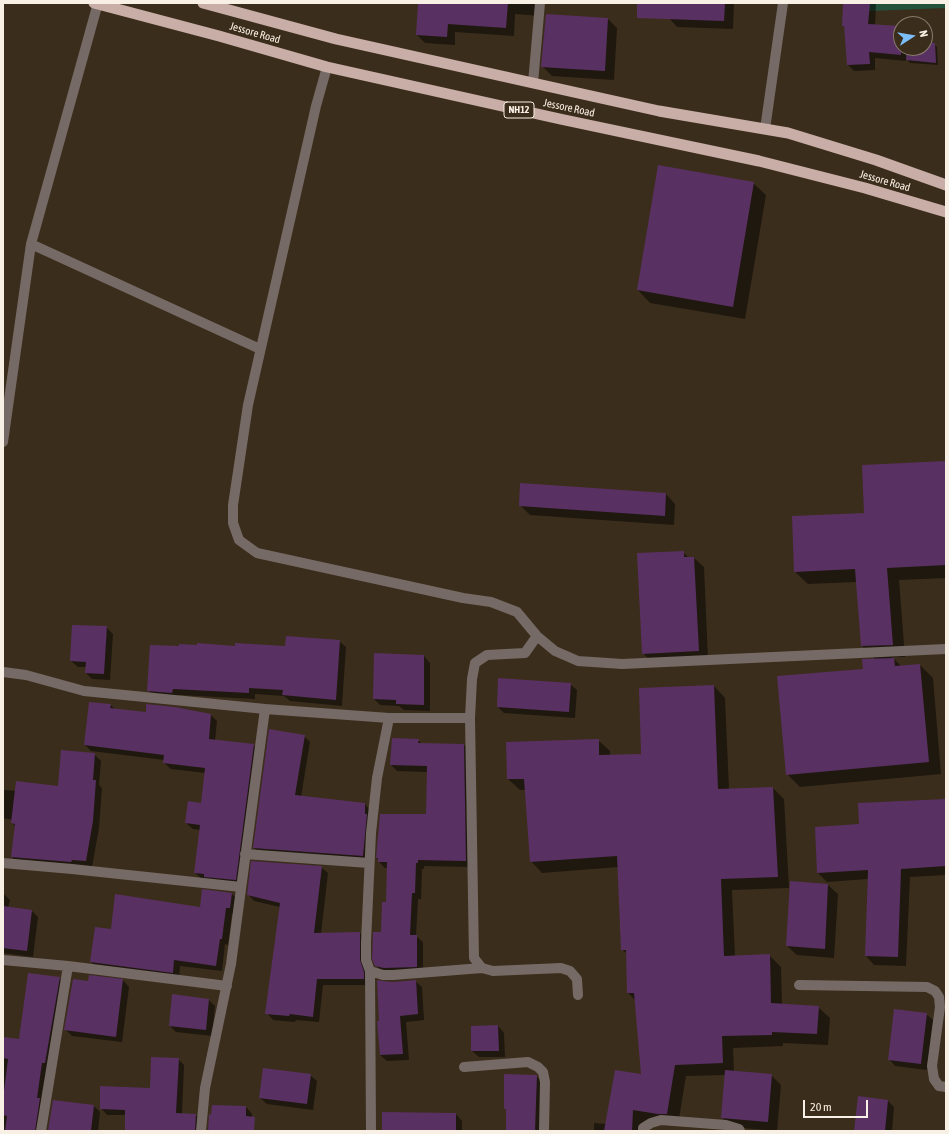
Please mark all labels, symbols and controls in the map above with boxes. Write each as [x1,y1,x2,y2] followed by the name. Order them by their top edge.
[893,16,933,56] north arrow
[228,19,282,47] street label: Jessore Road
[917,29,930,38] text: N
[542,96,596,120] street label: Jessore Road
[504,102,534,118] road number: NH12
[858,167,912,195] street label: Jessore Road
[805,1092,870,1118] scale bar
[810,1100,832,1114] text: 20 m

